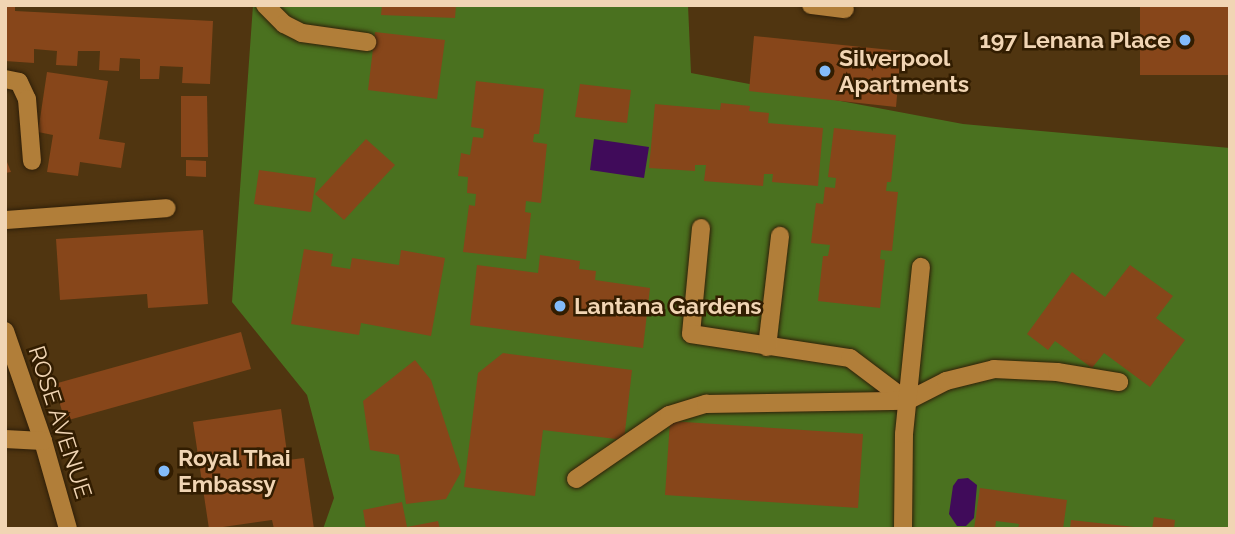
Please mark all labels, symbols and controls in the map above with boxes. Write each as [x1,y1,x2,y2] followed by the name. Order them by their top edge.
[979,26,1171,54] place label: 197 Lenana Place
[1177,32,1193,48] marker: 197 Lenana Place
[839,44,969,98] place label: Silverpool Apartments
[817,63,833,79] marker: Silverpool Apartments
[574,292,762,320] place label: Lantana Gardens
[552,298,568,314] marker: Lantana Gardens
[22,342,98,502] street label: ROSE AVENUE
[178,444,292,498] place label: Royal Thai Embassy
[156,463,172,479] marker: Royal Thai Embassy

